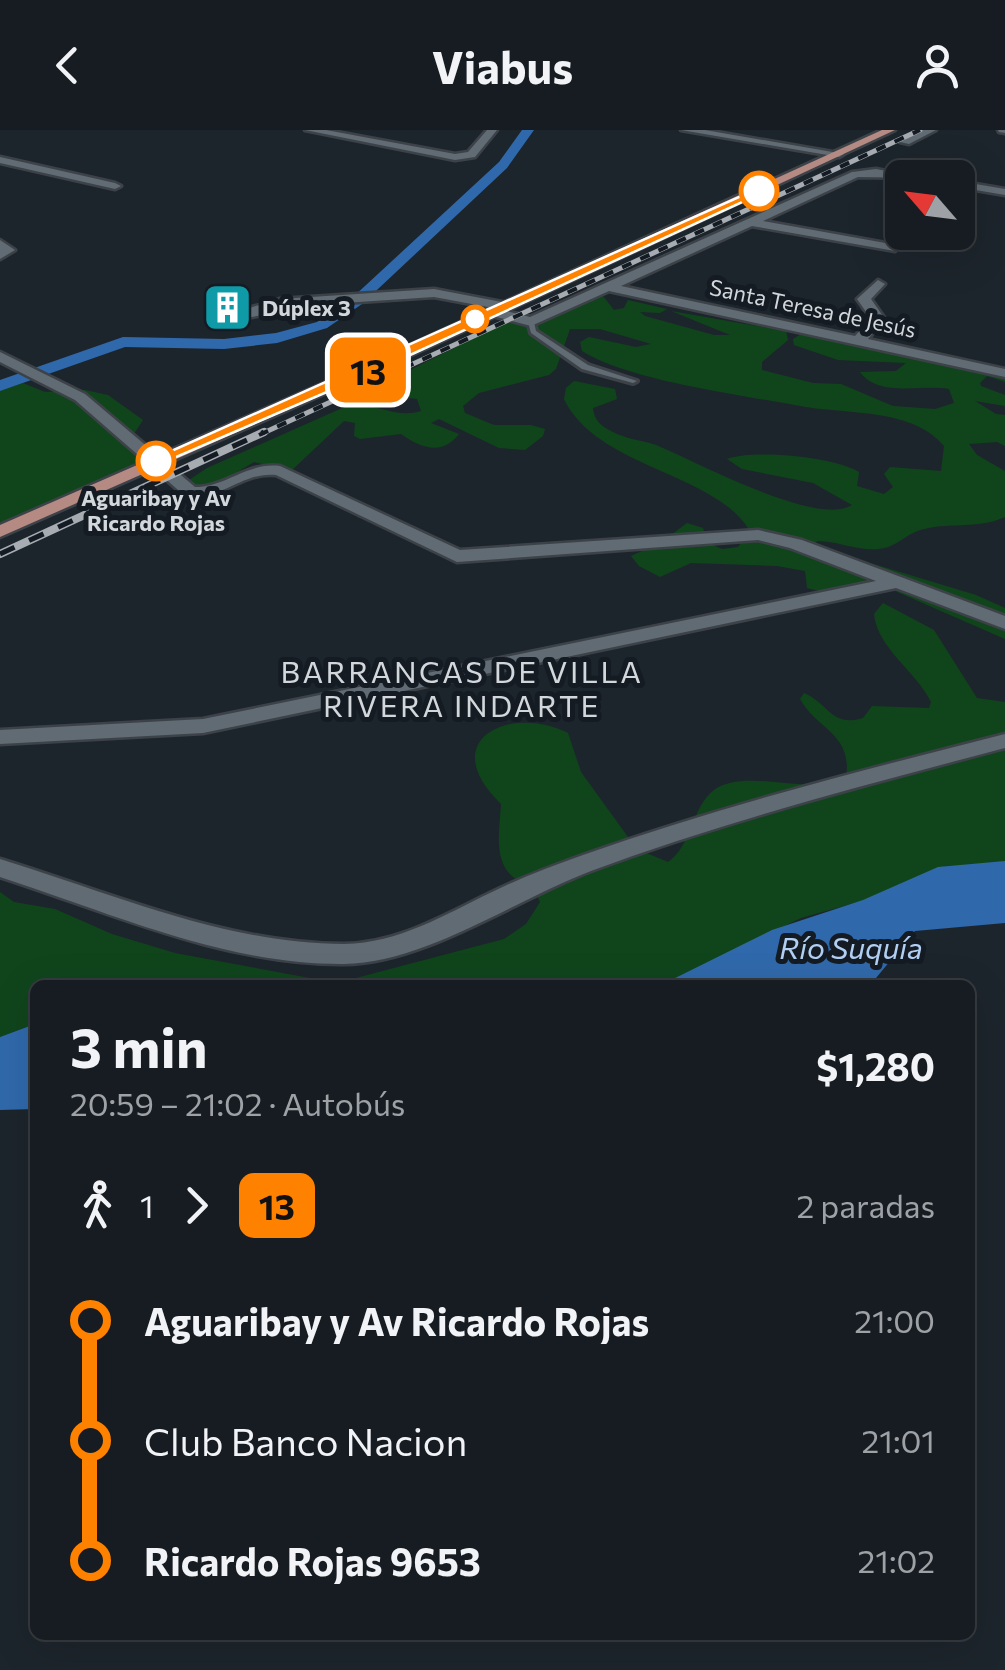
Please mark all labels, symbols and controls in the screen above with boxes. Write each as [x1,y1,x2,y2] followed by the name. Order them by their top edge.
[40,38,95,93] icon: back
[432,38,573,93] text: Viabus
[910,38,965,93] icon: person
[885,160,975,250] north arrow
[885,160,975,250] map controls
[740,172,778,210] unlabelled marker
[707,273,919,343] street label: Santa Teresa de Jesús
[201,281,253,333] building icon: Dúplex 3
[262,294,351,321] place label: Dúplex 3
[462,306,488,332] unlabelled marker
[323,338,413,402] line badge: 13
[350,349,386,392] text: 13
[137,442,175,480] marker: Aguaribay y Av Ricardo Rojas
[81,484,231,536] place label: Aguaribay y Av Ricardo Rojas
[281,652,643,723] district label: BARRANCAS DE VILLA RIVERA INDARTE
[779,928,923,965] water label: Río Suquía
[70,1012,208,1079] text: 3 min
[816,1042,935,1089] text: $1,280
[70,1083,405,1123] text: 20:59 – 21:02 · Autobús
[70,1178,125,1233] icon: walk
[169,1178,224,1233] icon: forward
[259,1184,295,1227] text: 13
[140,1185,154,1225] text: 1
[796,1185,935,1225] text: 2 paradas
[144,1297,649,1344] text: Aguaribay y Av Ricardo Rojas
[854,1300,935,1340] text: 21:00
[144,1417,467,1464] text: Club Banco Nacion
[861,1420,935,1460] text: 21:01
[144,1537,481,1584] text: Ricardo Rojas 9653
[857,1540,935,1580] text: 21:02

